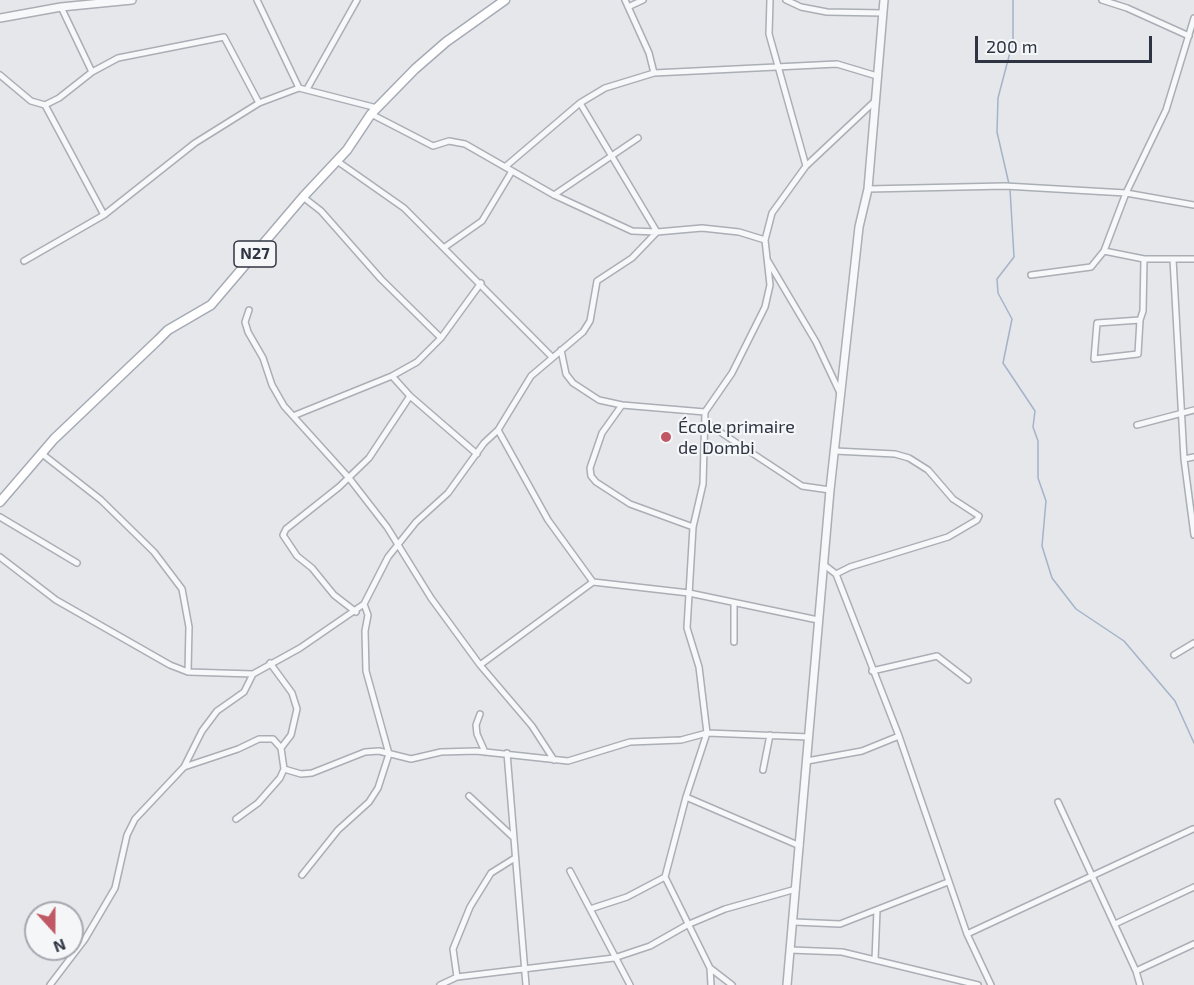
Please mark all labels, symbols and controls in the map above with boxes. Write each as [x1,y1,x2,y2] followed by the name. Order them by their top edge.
[978,24,1155,62] scale bar
[986,35,1038,57] text: 200 m
[234,241,276,267] road number: N27
[678,416,795,458] place label: École primaire de Dombi
[659,430,673,444] marker: École primaire de Dombi
[24,901,84,961] north arrow
[51,935,69,957] text: N

